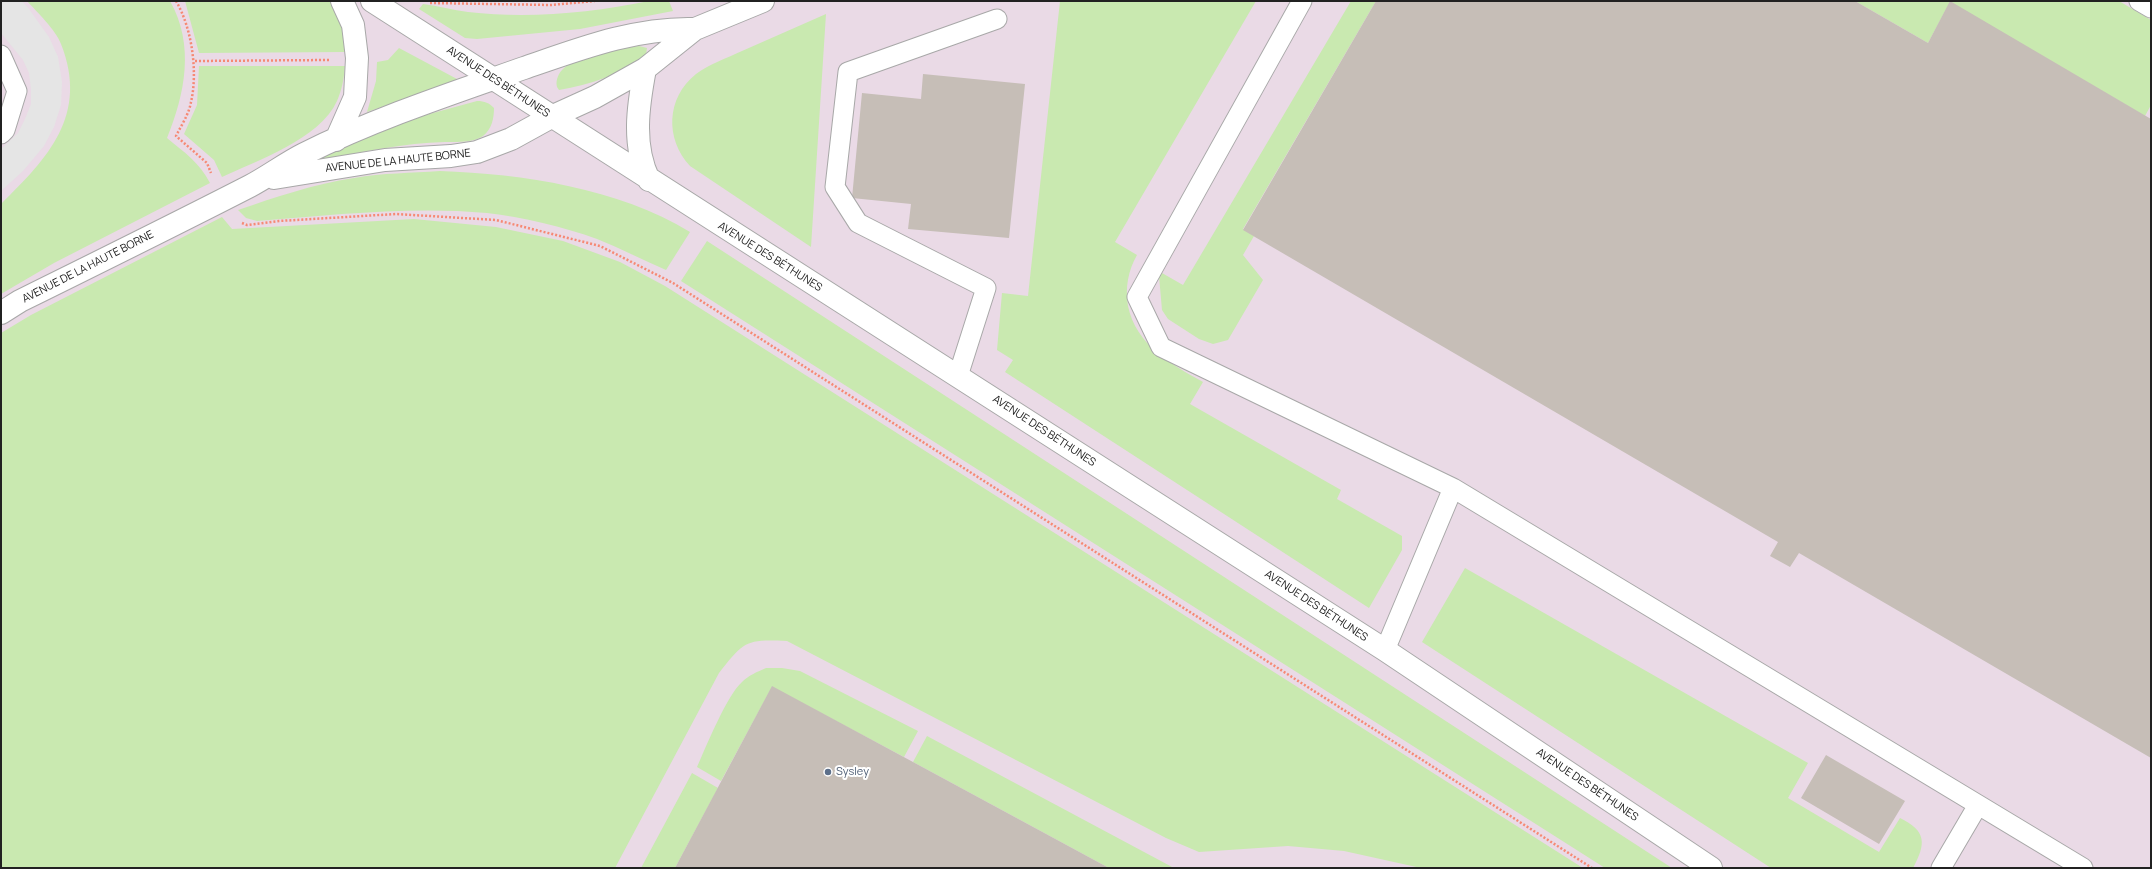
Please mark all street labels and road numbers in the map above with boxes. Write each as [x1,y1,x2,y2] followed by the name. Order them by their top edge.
[444,44,552,120] street label: AVENUE DES BÉTHUNES
[325,147,471,175] street label: AVENUE DE LA HAUTE BORNE
[715,220,825,294] street label: AVENUE DES BÉTHUNES
[20,228,156,306] street label: AVENUE DE LA HAUTE BORNE
[990,393,1098,469] street label: AVENUE DES BÉTHUNES
[1262,568,1370,644] street label: AVENUE DES BÉTHUNES
[1533,746,1641,824] street label: AVENUE DES BÉTHUNES

